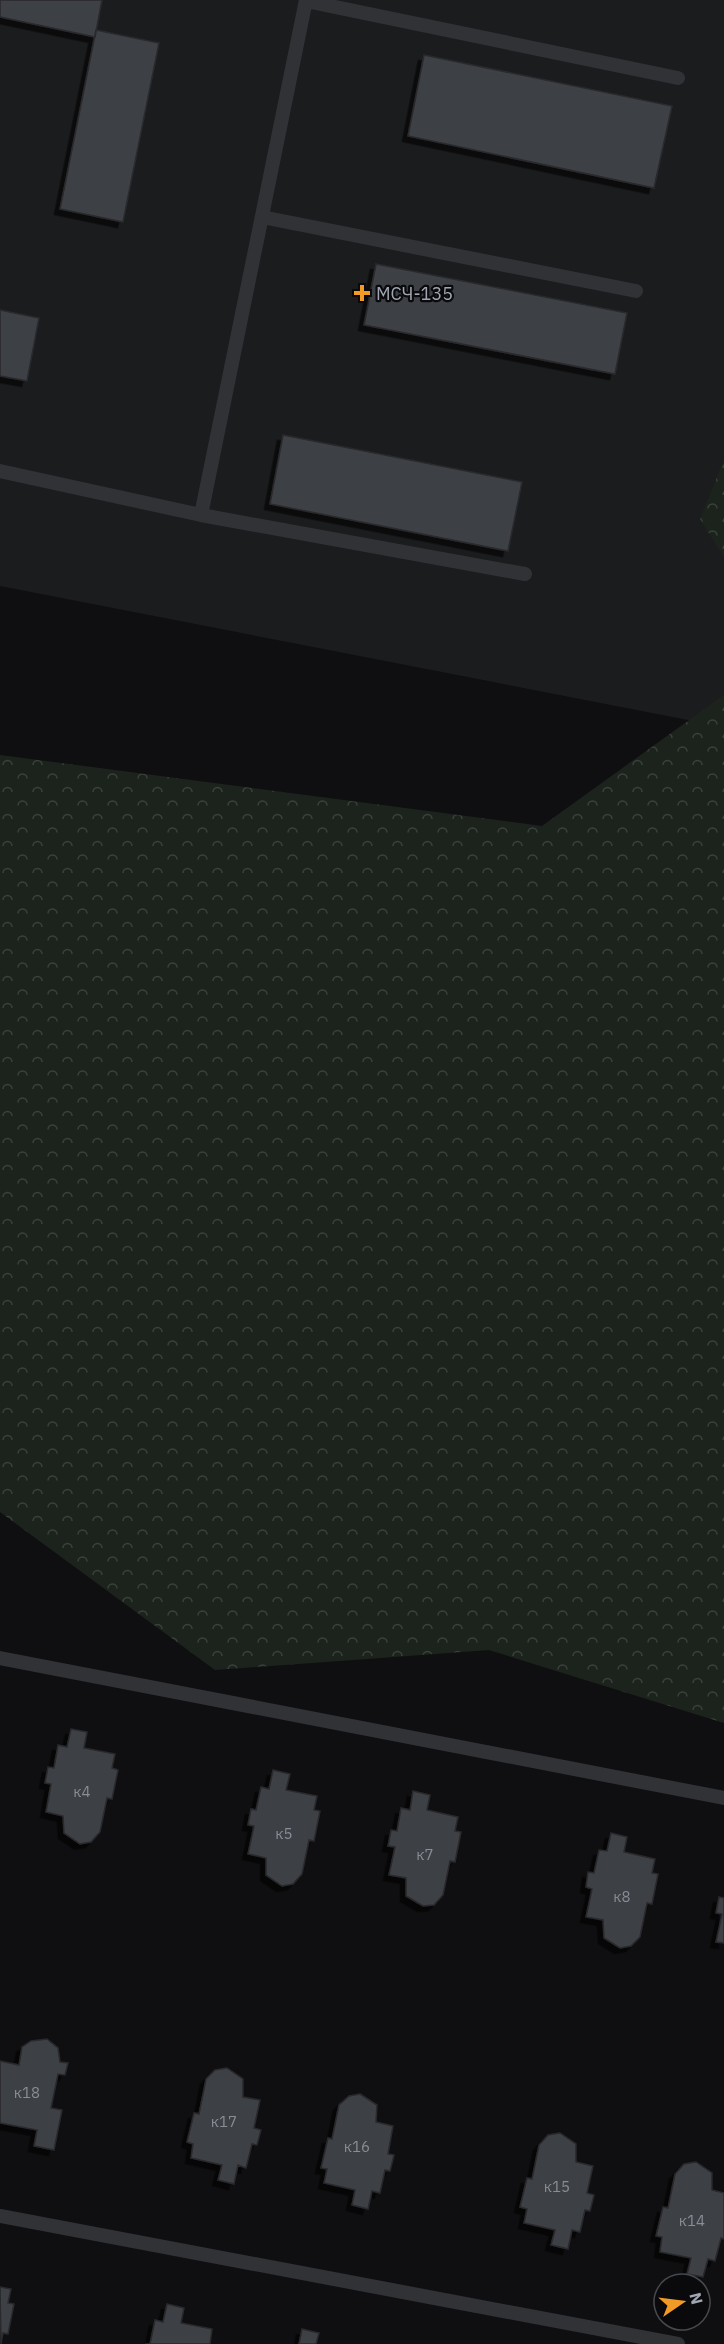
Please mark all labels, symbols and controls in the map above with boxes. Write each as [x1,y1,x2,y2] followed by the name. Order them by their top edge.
[376,282,453,305] place label: МСЧ-135
[353,284,371,302] marker: МСЧ-135
[73,1782,91,1801] house number: к4
[275,1824,293,1843] house number: к5
[416,1845,434,1864] house number: к7
[613,1887,631,1906] house number: к8
[14,2083,40,2102] house number: к18
[211,2112,237,2131] house number: к17
[344,2137,370,2156] house number: к16
[544,2177,570,2196] house number: к15
[679,2211,705,2230] house number: к14
[652,2272,712,2332] north arrow
[685,2290,708,2306] text: N

